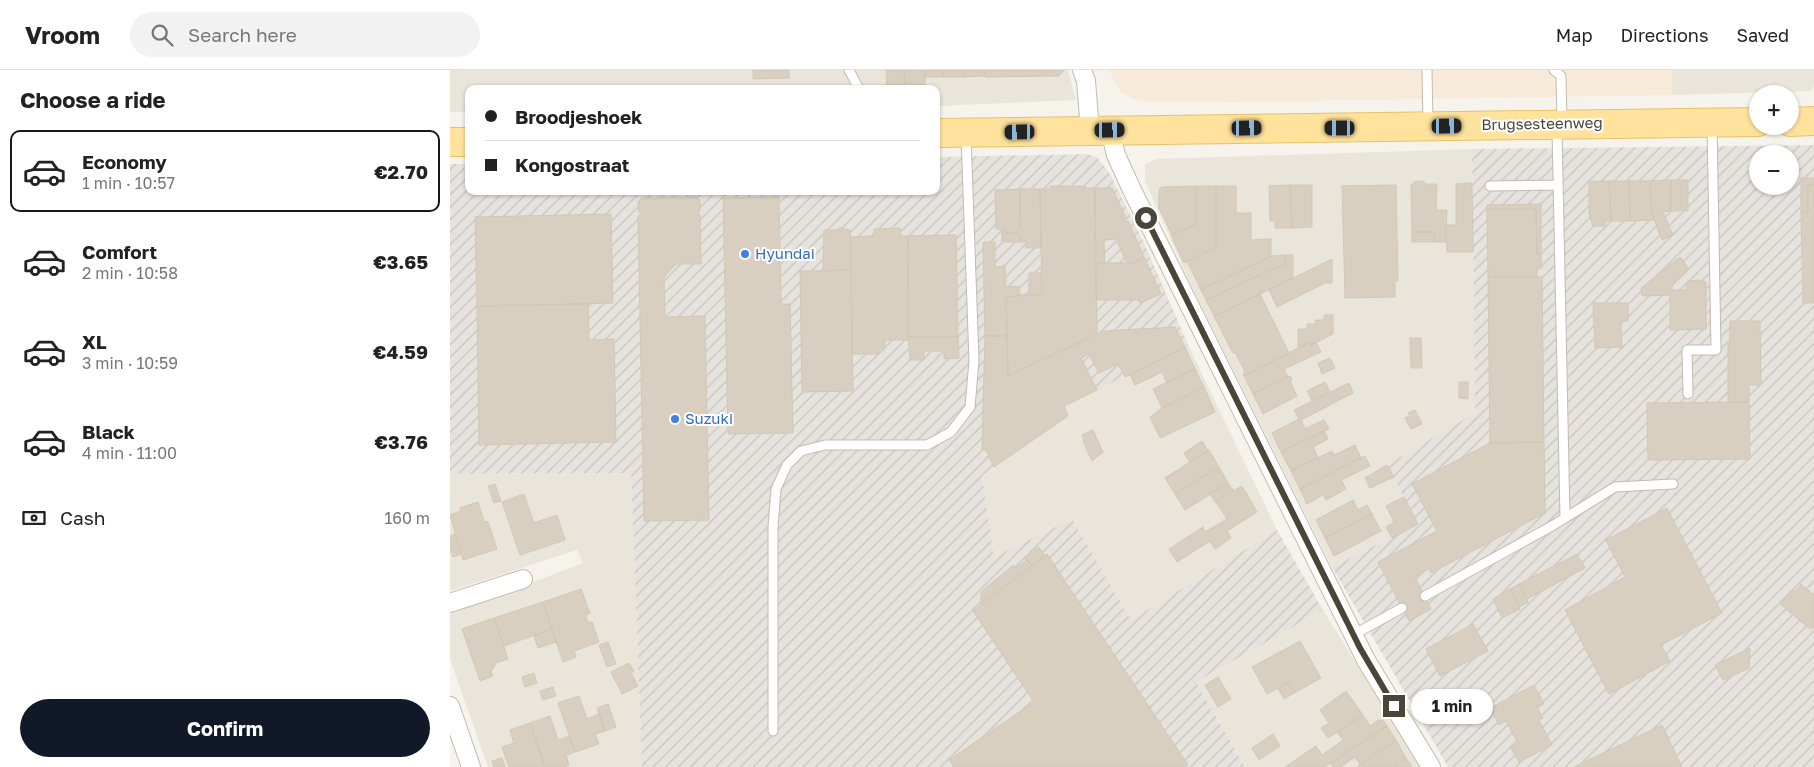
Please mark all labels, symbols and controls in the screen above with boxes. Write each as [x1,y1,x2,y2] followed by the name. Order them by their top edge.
[130,12,480,57] search box
[25,20,100,49] text: Vroom
[148,21,176,49] icon: search
[188,23,297,46] text: Search here
[1556,24,1592,46] text: Map
[1620,24,1708,46] text: Directions
[1736,24,1789,46] text: Saved
[1749,85,1799,195] map controls
[1749,85,1799,135] button: +
[20,86,166,113] text: Choose a ride
[515,105,642,128] text: Broodjeshoek
[1481,113,1603,133] street label: Brugsesteenweg
[1431,118,1462,134] car
[1231,120,1262,136] car
[1325,121,1355,136] car
[1094,122,1125,138] car
[1004,124,1035,140] car
[1749,145,1799,195] button: −
[22,149,67,194] icon: car
[82,150,167,173] text: Economy
[515,153,629,176] text: Kongostraat
[374,160,428,183] text: €2.70
[82,173,175,193] text: 1 min · 10:57
[1135,207,1157,229] route start
[22,239,67,284] icon: car
[82,240,157,263] text: Comfort
[755,244,815,262] place label: Hyundai
[739,248,751,260] marker: Hyundai
[373,250,428,273] text: €3.65
[82,263,178,283] text: 2 min · 10:58
[22,329,67,374] icon: car
[82,330,107,353] text: XL
[373,340,428,363] text: €4.59
[82,353,178,373] text: 3 min · 10:59
[685,409,733,427] place label: Suzuki
[669,413,681,425] marker: Suzuki
[22,419,67,464] icon: car
[82,420,135,443] text: Black
[375,430,428,453] text: €3.76
[82,443,177,463] text: 4 min · 11:00
[20,504,48,532] icon: cash
[60,506,105,529] text: Cash
[384,508,430,528] text: 160 m
[1412,688,1494,724] callout: 1 min
[1383,695,1405,717] route end
[1432,696,1472,716] text: 1 min
[20,699,430,757] button: Confirm

